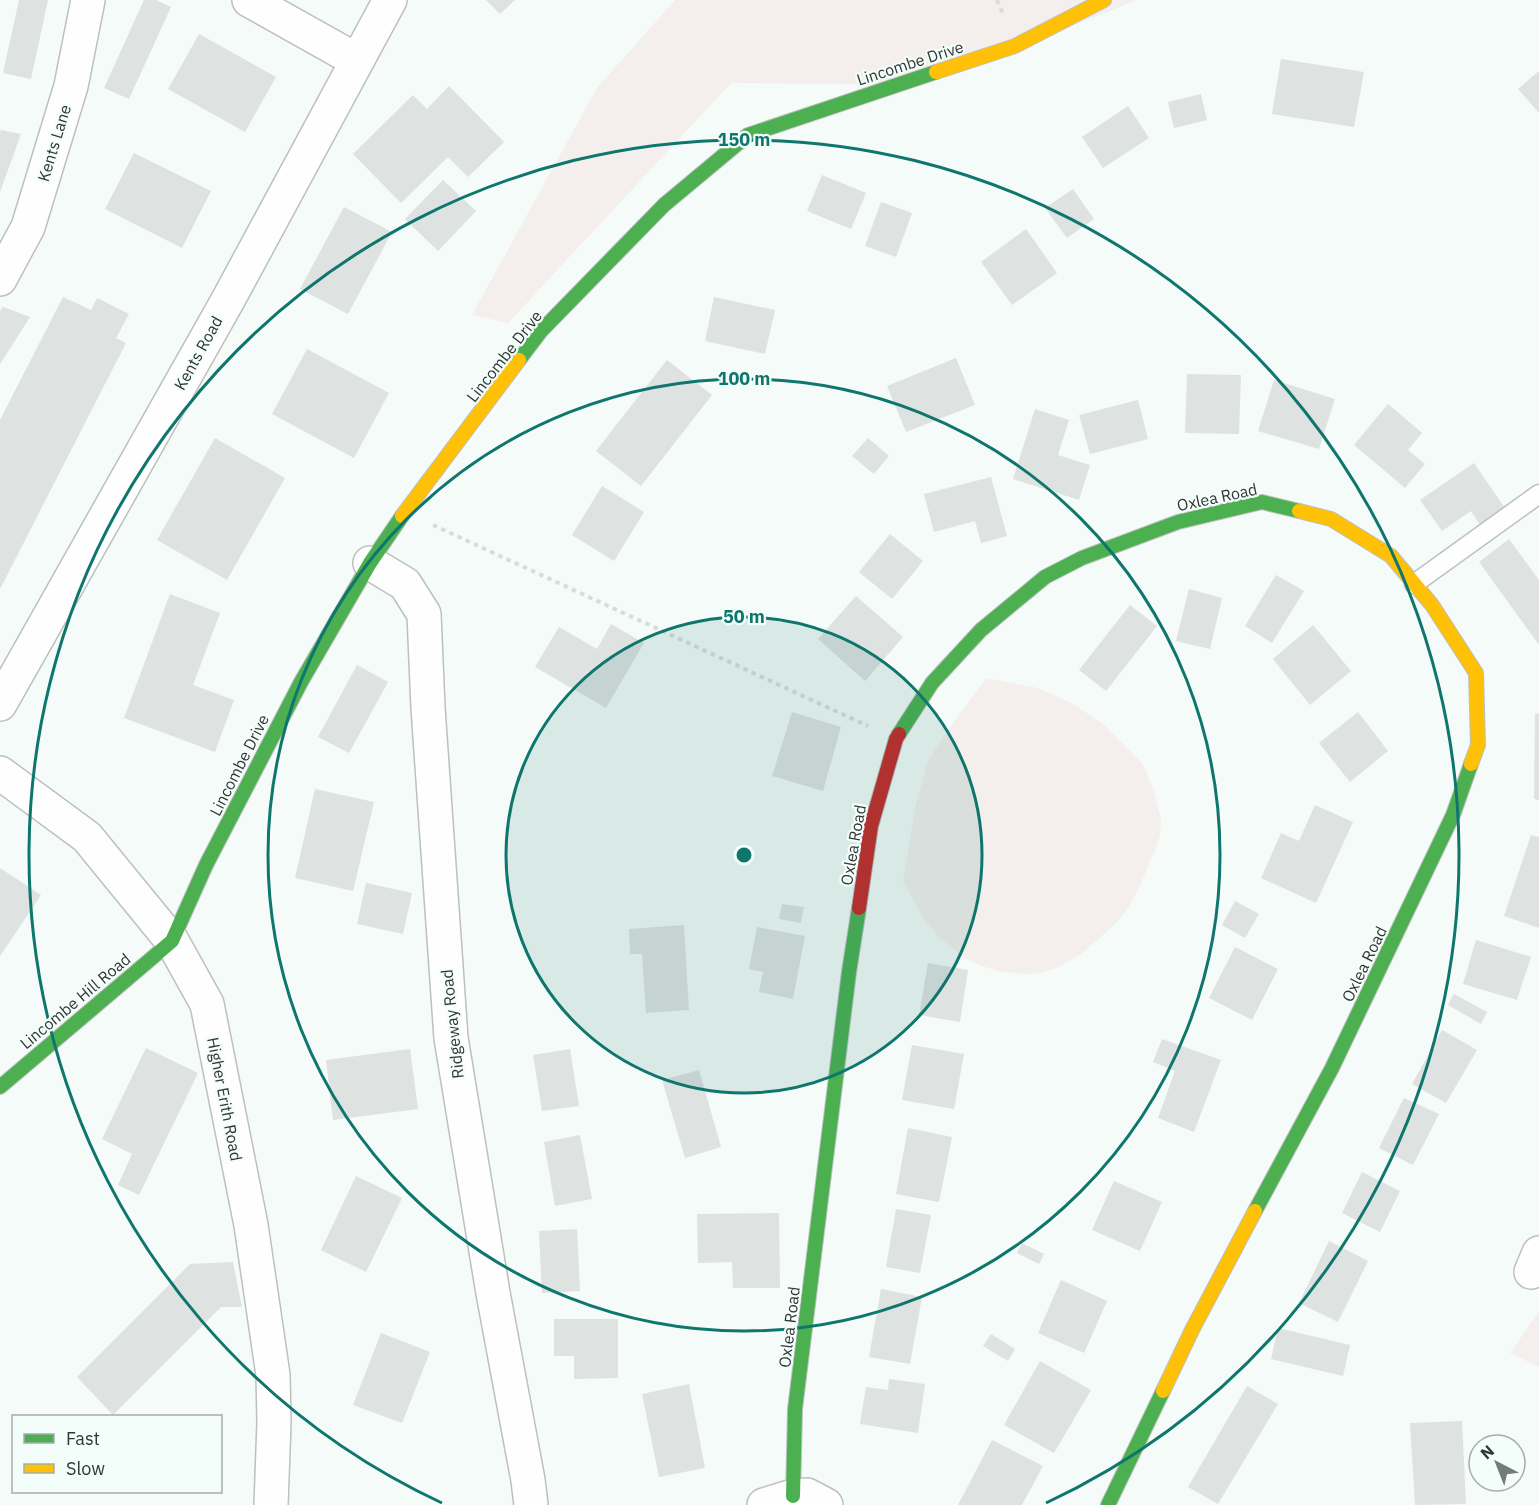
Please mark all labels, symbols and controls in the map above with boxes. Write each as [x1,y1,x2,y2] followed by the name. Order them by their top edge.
[854,36,966,90] street label: Lincombe Drive
[33,102,75,184] street label: Kents Lane
[718,128,770,151] text: 150 m
[462,306,546,406] street label: Lincombe Drive
[169,312,227,394] street label: Kents Road
[718,367,770,390] text: 100 m
[1175,479,1259,515] street label: Oxlea Road
[723,605,765,628] text: 50 m
[205,711,273,819] street label: Lincombe Drive
[836,803,870,887] street label: Oxlea Road
[734,845,754,865] centre of rings
[1337,923,1391,1005] street label: Oxlea Road
[16,949,134,1053] street label: Lincombe Hill Road
[436,968,468,1080] street label: Ridgeway Road
[203,1035,247,1163] street label: Higher Erith Road
[774,1285,804,1369] street label: Oxlea Road
[12,1415,222,1493] legend
[66,1427,100,1450] text: Fast
[1467,1433,1527,1493] north arrow
[1476,1441,1498,1463] text: N
[66,1457,105,1480] text: Slow

